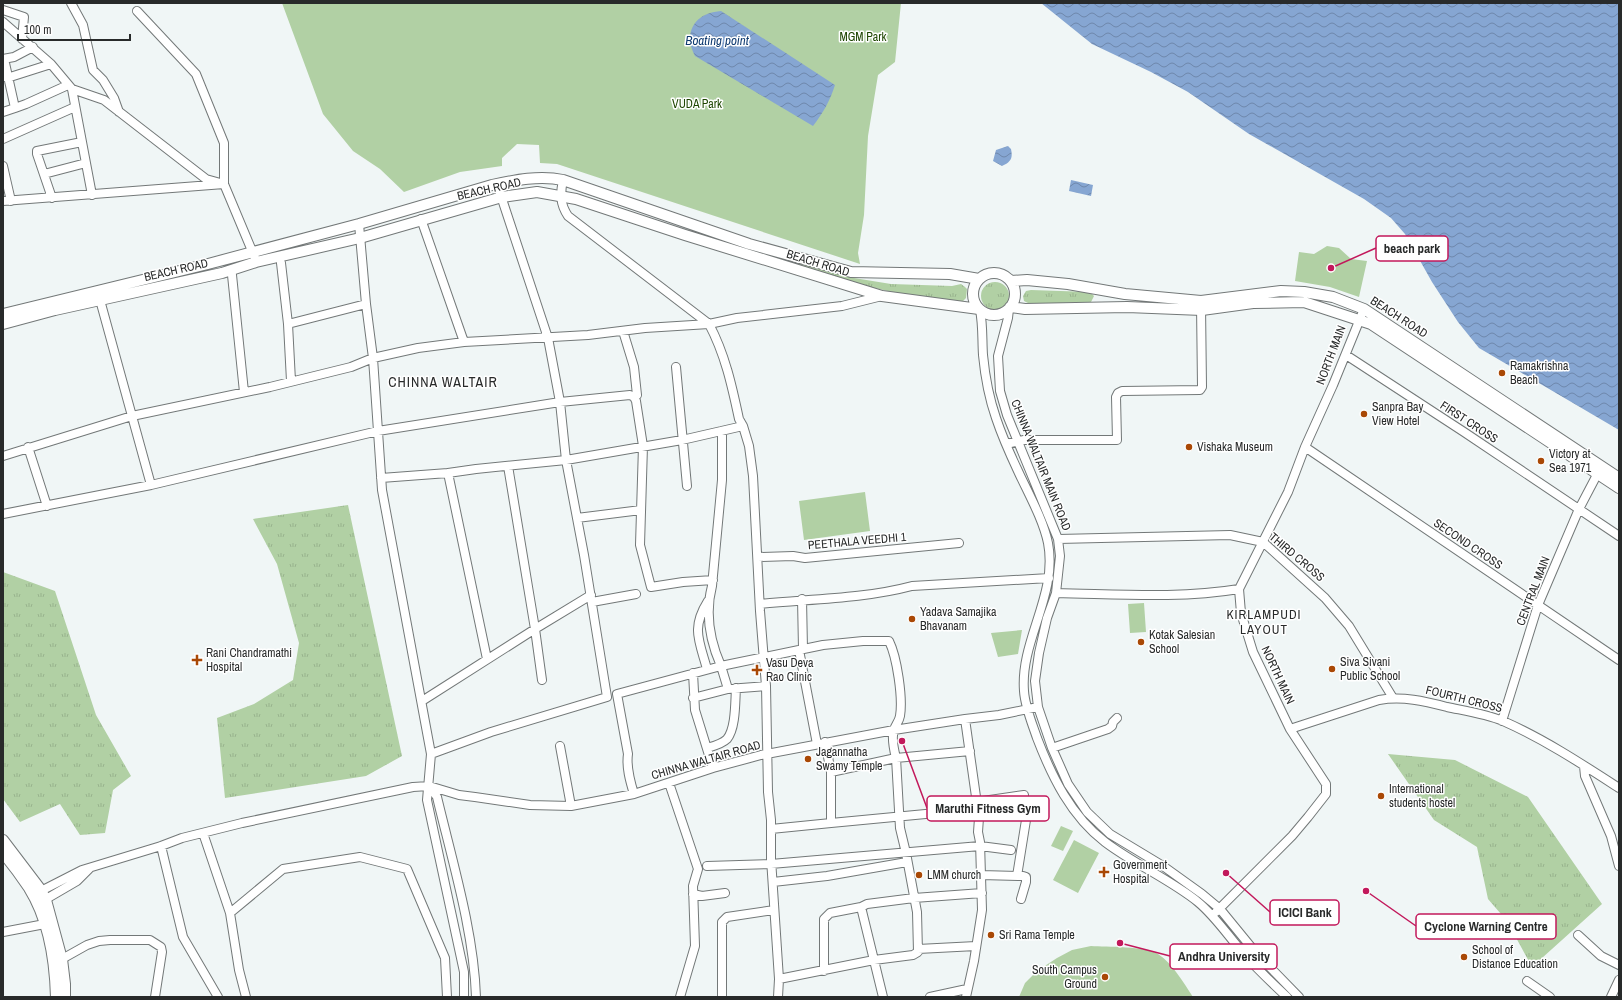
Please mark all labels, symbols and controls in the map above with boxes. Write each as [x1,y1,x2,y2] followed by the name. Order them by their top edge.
[18,16,130,42] scale bar
[24,22,51,38] text: 100 m
[839,29,887,45] park label: MGM Park
[685,32,750,49] water label: Boating point
[672,96,722,112] park label: VUDA Park
[455,174,523,204] street label: BEACH ROAD
[1376,236,1448,261] callout: beach park
[1384,240,1440,257] text: beach park
[785,246,851,280] street label: BEACH ROAD
[142,255,210,285] street label: BEACH ROAD
[1367,293,1431,341] street label: BEACH ROAD
[1312,323,1350,387] street label: NORTH MAIN
[1510,358,1569,388] place label: Ramakrishna Beach
[1497,368,1507,378] marker: Ramakrishna Beach
[388,373,498,391] district label: CHINNA WALTAIR
[1007,397,1075,533] street label: CHINNA WALTAIR MAIN ROAD
[1437,397,1501,447] street label: FIRST CROSS
[1372,399,1424,429] place label: Sanpra Bay View Hotel
[1359,409,1369,419] marker: Sanpra Bay View Hotel
[1197,439,1273,455] place label: Vishaka Museum
[1184,442,1194,452] marker: Vishaka Museum
[1549,446,1592,476] place label: Victory at Sea 1971
[1536,456,1546,466] marker: Victory at Sea 1971
[1430,515,1506,573] street label: SECOND CROSS
[807,529,907,553] street label: PEETHALA VEEDHI 1
[1266,529,1328,585] street label: THIRD CROSS
[1512,554,1554,628] street label: CENTRAL MAIN
[920,604,997,634] place label: Yadava Samajika Bhavanam
[1226,606,1302,638] district label: KIRLAMPUDI LAYOUT
[907,614,917,624] marker: Yadava Samajika Bhavanam
[1149,627,1215,657] place label: Kotak Salesian School
[1136,637,1146,647] marker: Kotak Salesian School
[1258,643,1298,707] street label: NORTH MAIN
[206,645,292,675] place label: Rani Chandramathi Hospital
[191,654,203,666] marker: Rani Chandramathi Hospital
[1340,654,1400,684] place label: Siva Sivani Public School
[766,655,814,685] place label: Vasu Deva Rao Clinic
[751,664,763,676] marker: Vasu Deva Rao Clinic
[1327,664,1337,674] marker: Siva Sivani Public School
[1424,682,1504,716] street label: FOURTH CROSS
[649,737,763,783] street label: CHINNA WALTAIR ROAD
[816,744,883,774] place label: Jagannatha Swamy Temple
[803,754,813,764] marker: Jagannatha Swamy Temple
[1389,781,1455,811] place label: International students hostel
[1376,791,1386,801] marker: International students hostel
[927,796,1049,821] callout: Maruthi Fitness Gym
[935,800,1041,817] text: Maruthi Fitness Gym
[1113,857,1167,887] place label: Government Hospital
[1098,866,1110,878] marker: Government Hospital
[927,867,981,883] place label: LMM church
[914,870,924,880] marker: LMM church
[1270,900,1339,925] callout: ICICI Bank
[1278,904,1332,921] text: ICICI Bank
[1416,914,1556,939] callout: Cyclone Warning Centre
[1424,918,1548,935] text: Cyclone Warning Centre
[999,927,1075,943] place label: Sri Rama Temple
[986,930,996,940] marker: Sri Rama Temple
[1472,942,1558,972] place label: School of Distance Education
[1170,944,1277,969] callout: Andhra University
[1178,948,1270,965] text: Andhra University
[1459,952,1469,962] marker: School of Distance Education
[1032,962,1097,992] place label: South Campus Ground
[1100,972,1110,982] marker: South Campus Ground

